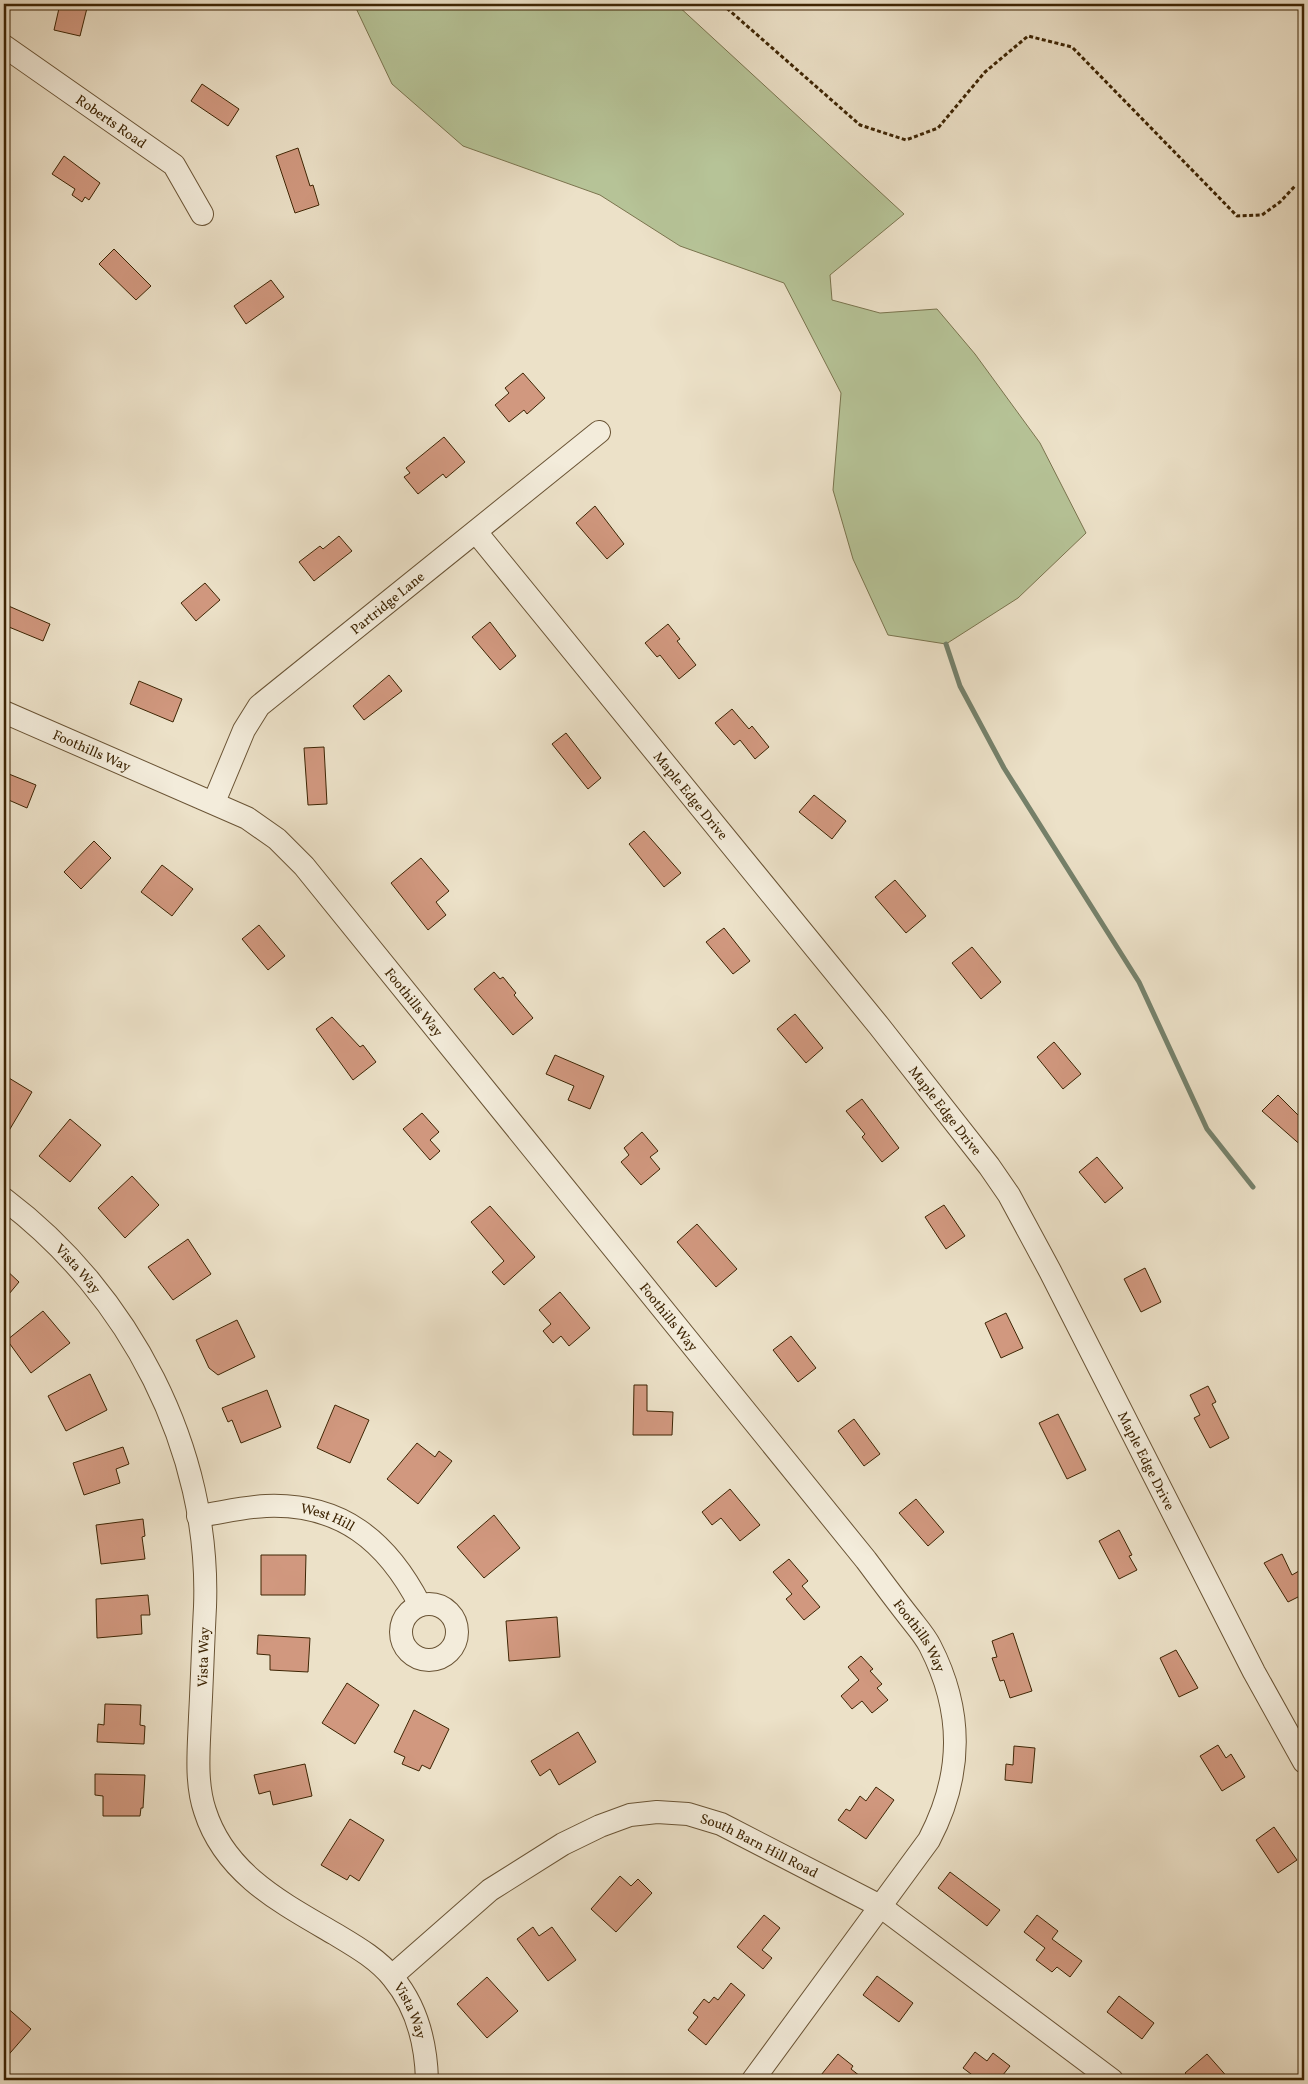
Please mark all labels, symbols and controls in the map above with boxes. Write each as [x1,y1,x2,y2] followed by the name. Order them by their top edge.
[71,91,150,154] street label: Roberts Road
[347,568,430,640] street label: Partridge Lane
[49,726,134,777] street label: Foothills Way
[648,748,732,845] street label: Maple Edge Drive
[379,965,447,1042] street label: Foothills Way
[903,1063,985,1160] street label: Maple Edge Drive
[50,1240,105,1299] street label: Vista Way
[634,1279,702,1357] street label: Foothills Way
[1112,1409,1178,1514] street label: Maple Edge Drive
[299,1500,358,1536] street label: West Hill
[888,1596,949,1676] street label: Foothills Way
[194,1626,215,1688] street label: Vista Way
[697,1810,821,1883] street label: South Barn Hill Road
[388,1979,430,2041] street label: Vista Way

